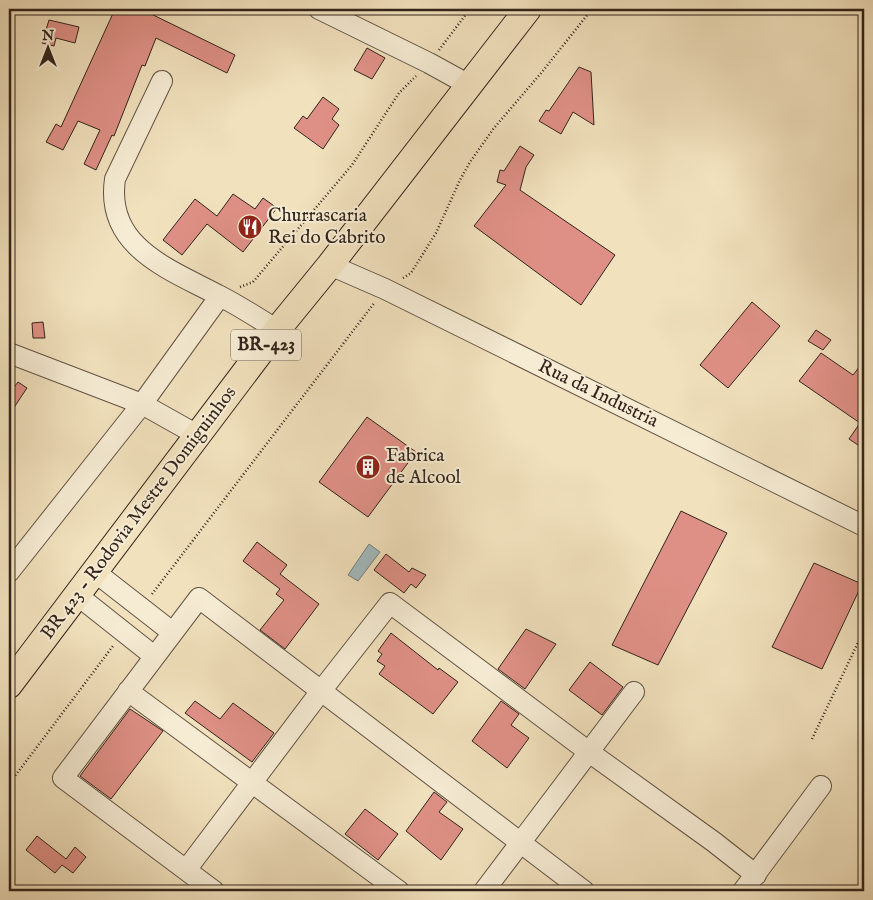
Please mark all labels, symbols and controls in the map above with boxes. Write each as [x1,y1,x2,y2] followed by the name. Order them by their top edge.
[22,22,72,72] north arrow
[41,27,54,45] text: N
[268,204,385,250] place label: Churrascaria Rei do Cabrito
[237,214,263,240] restaurant icon: Churrascaria Rei do Cabrito
[231,330,301,360] road number: BR-423
[534,355,663,434] street label: Rua da Industria
[36,382,242,644] street label: BR 423 - Rodovia Mestre Domiguinhos
[386,444,462,490] place label: Fabrica de Alcool
[355,454,381,480] building icon: Fabrica de Alcool

